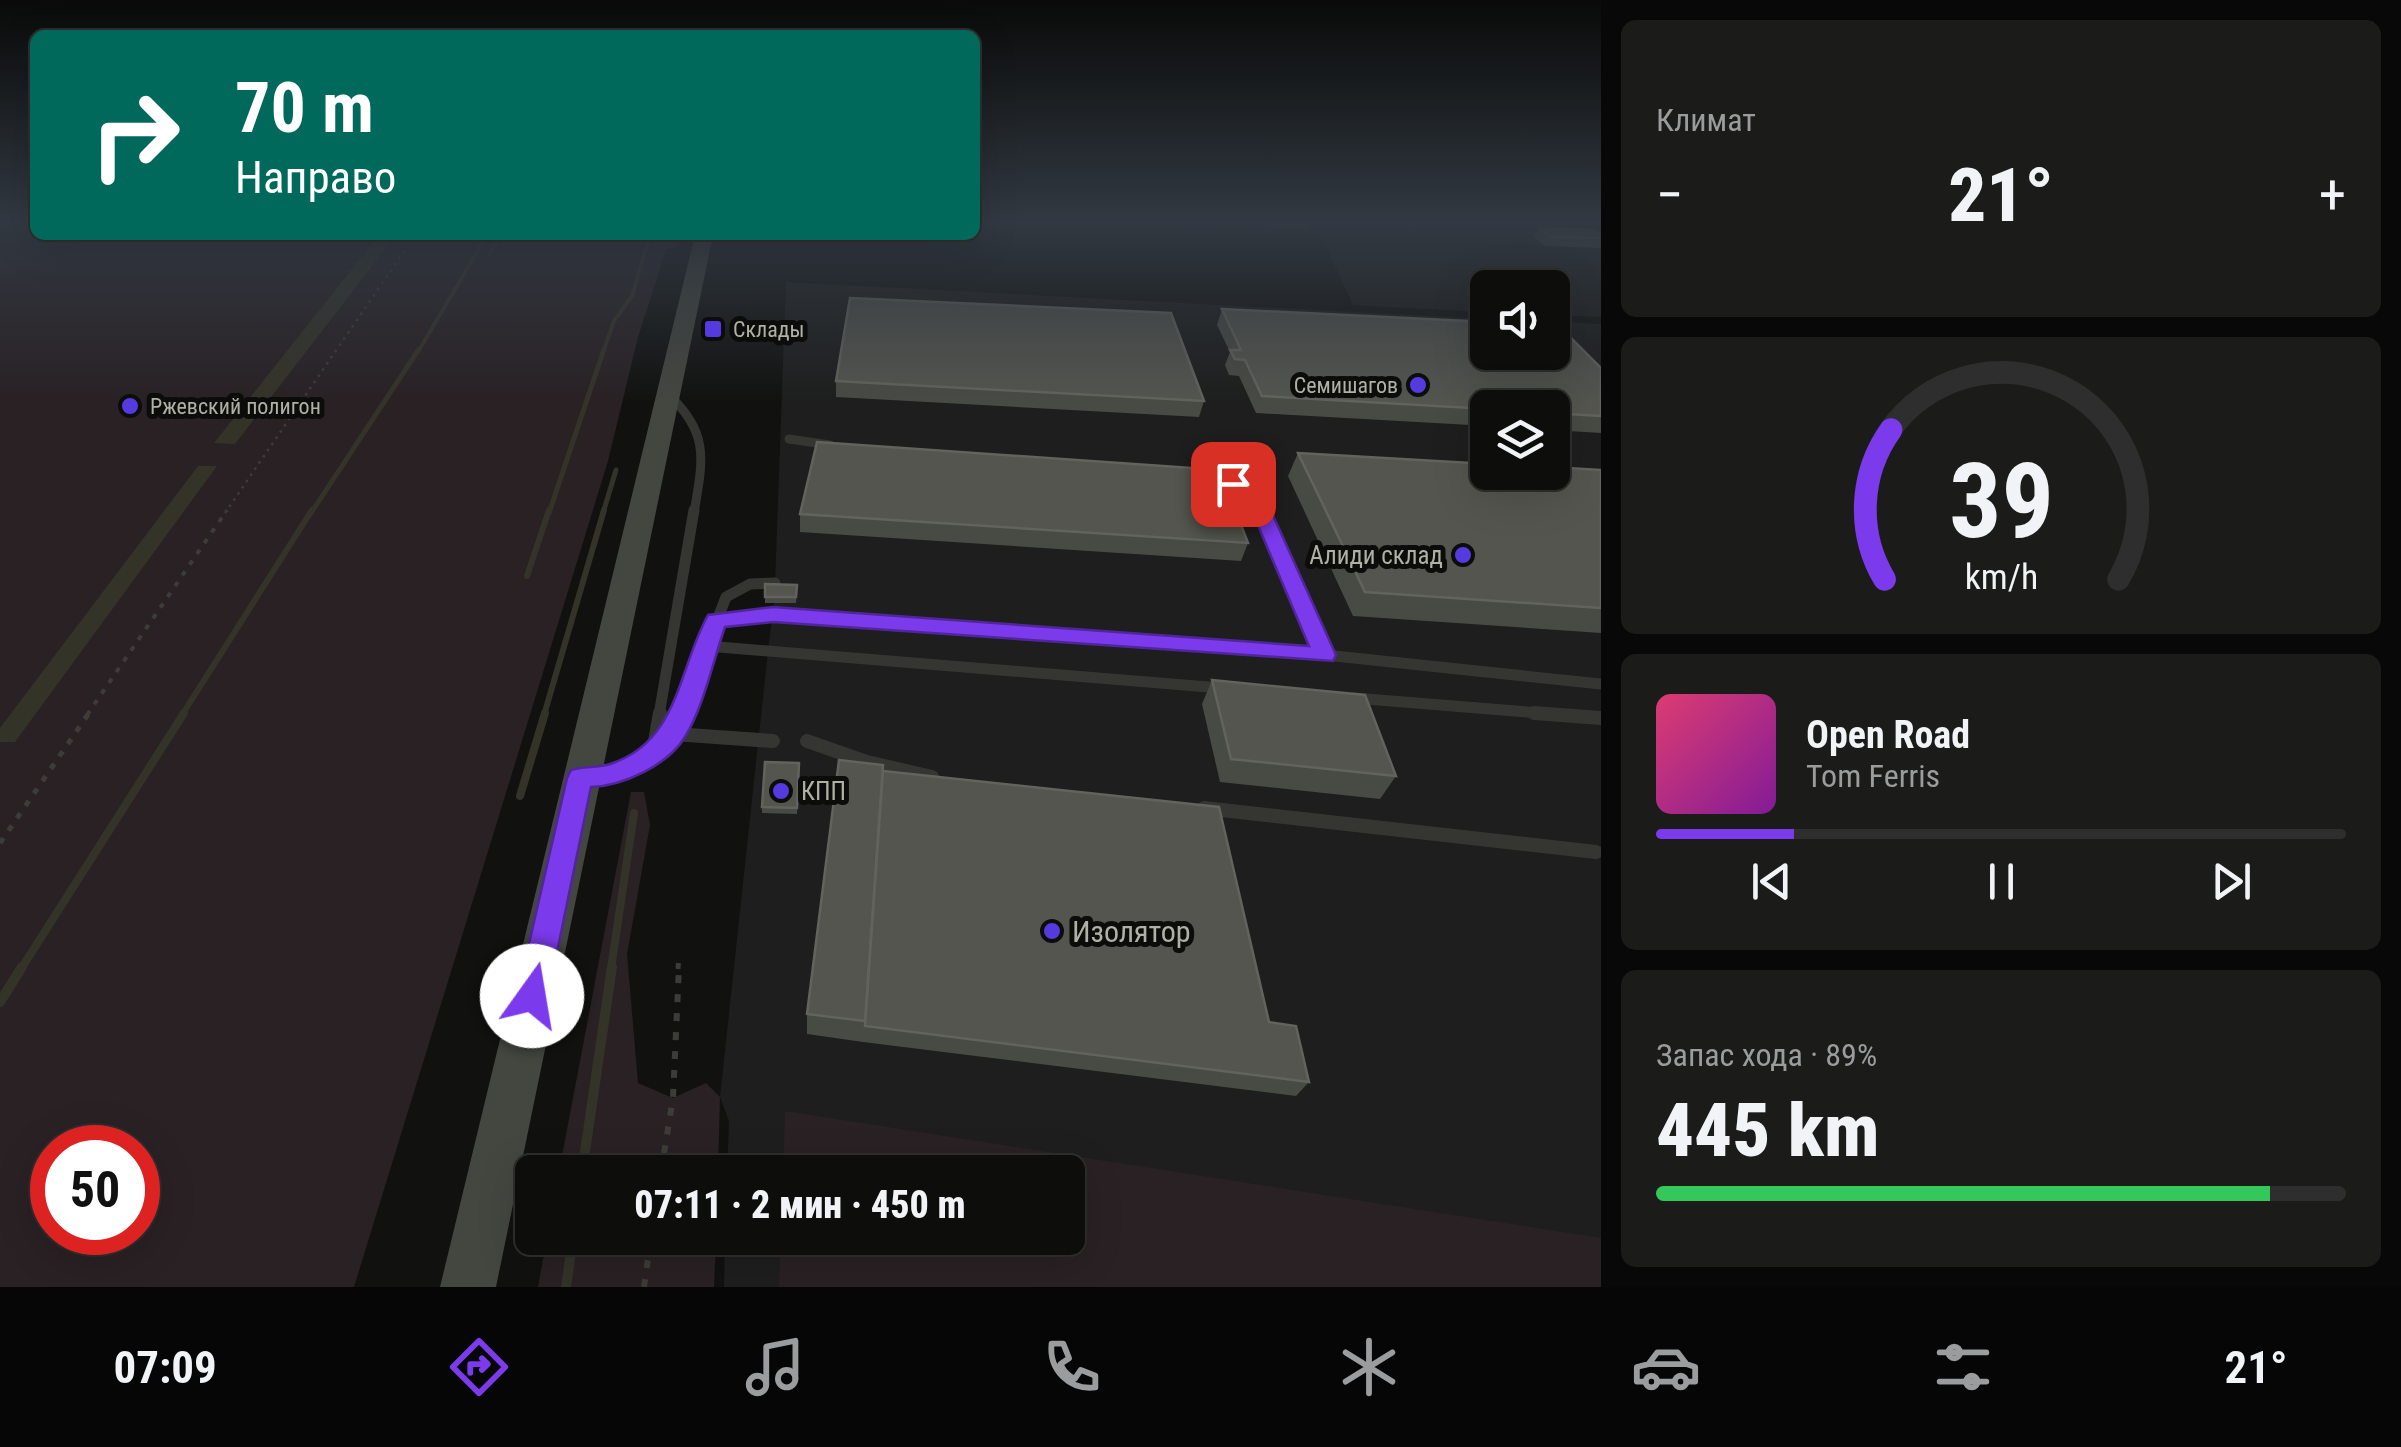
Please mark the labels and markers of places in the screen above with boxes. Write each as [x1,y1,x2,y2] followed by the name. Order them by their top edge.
[733,317,805,342] place label: Склады
[702,318,724,340] marker: Склады
[1294,373,1398,398] place label: Семишагов
[1407,374,1429,396] marker: Семишагов
[150,394,321,419] place label: Ржевский полигон
[119,395,141,417] marker: Ржевский полигон
[1191,442,1276,527] pin
[1309,541,1443,570] place label: Алиди склад
[1452,544,1474,566] marker: Алиди склад
[801,777,846,806] place label: КПП
[770,780,792,802] marker: КПП
[1072,914,1191,949] place label: Изолятор
[1041,920,1063,942] marker: Изолятор

